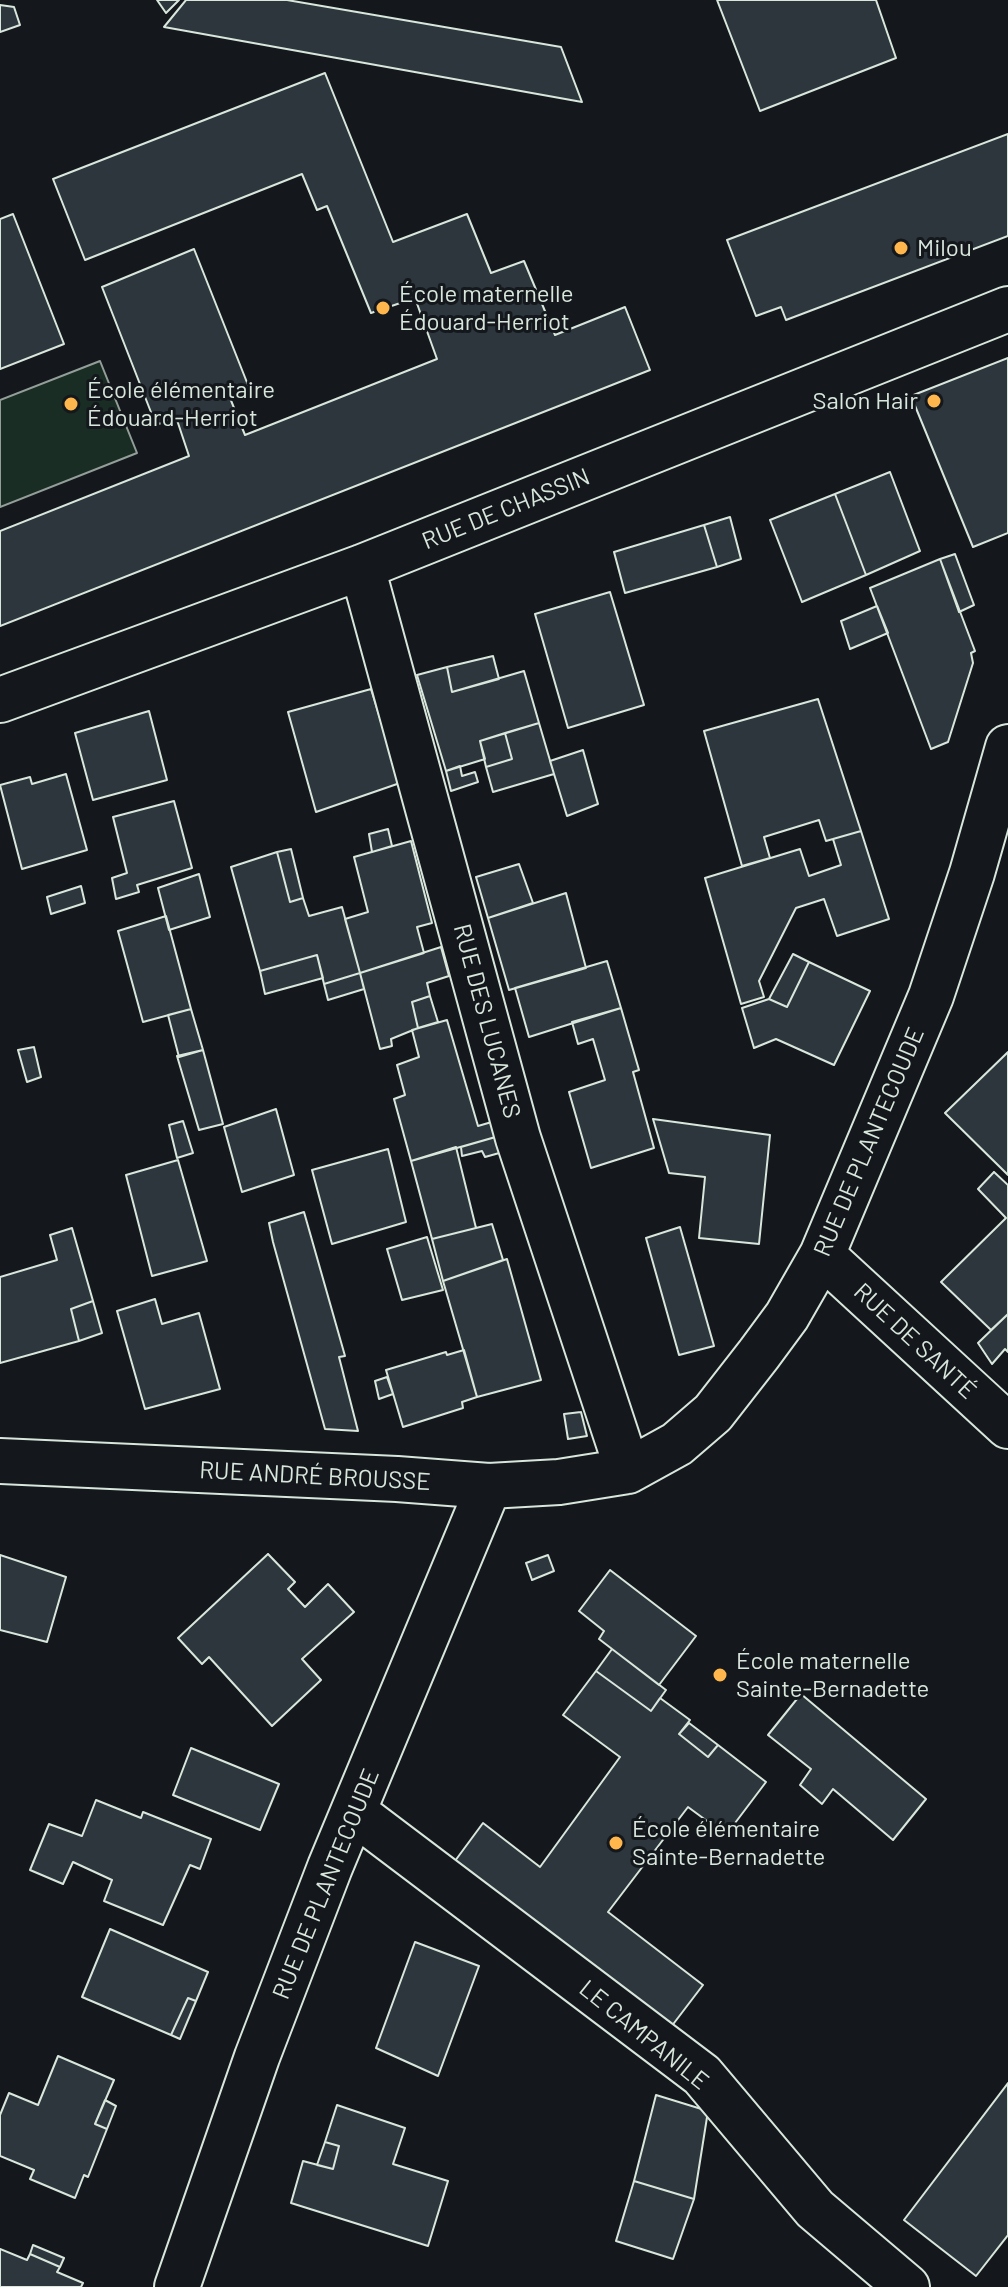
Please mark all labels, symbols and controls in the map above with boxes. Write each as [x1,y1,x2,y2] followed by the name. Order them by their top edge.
[917,234,972,262] place label: Milou
[892,239,910,257] marker: Milou
[399,280,573,336] place label: École maternelle Édouard-Herriot
[374,299,392,317] marker: École maternelle Édouard-Herriot
[87,376,275,432] place label: École élémentaire Édouard-Herriot
[813,387,918,415] place label: Salon Hair
[925,392,943,410] marker: Salon Hair
[62,395,80,413] marker: École élémentaire Édouard-Herriot
[418,462,594,556] street label: RUE DE CHASSIN
[447,921,527,1121] street label: RUE DES LUCANES
[808,1023,930,1261] street label: RUE DE PLANTECOUDE
[848,1277,982,1405] street label: RUE DE SANTÉ
[199,1456,431,1496] street label: RUE ANDRÉ BROUSSE
[736,1647,929,1703] place label: École maternelle Sainte-Bernadette
[711,1666,729,1684] marker: École maternelle Sainte-Bernadette
[267,1765,385,2003] street label: RUE DE PLANTECOUDE
[632,1815,825,1871] place label: École élémentaire Sainte-Bernadette
[607,1834,625,1852] marker: École élémentaire Sainte-Bernadette
[574,1974,714,2096] street label: LE CAMPANILE

